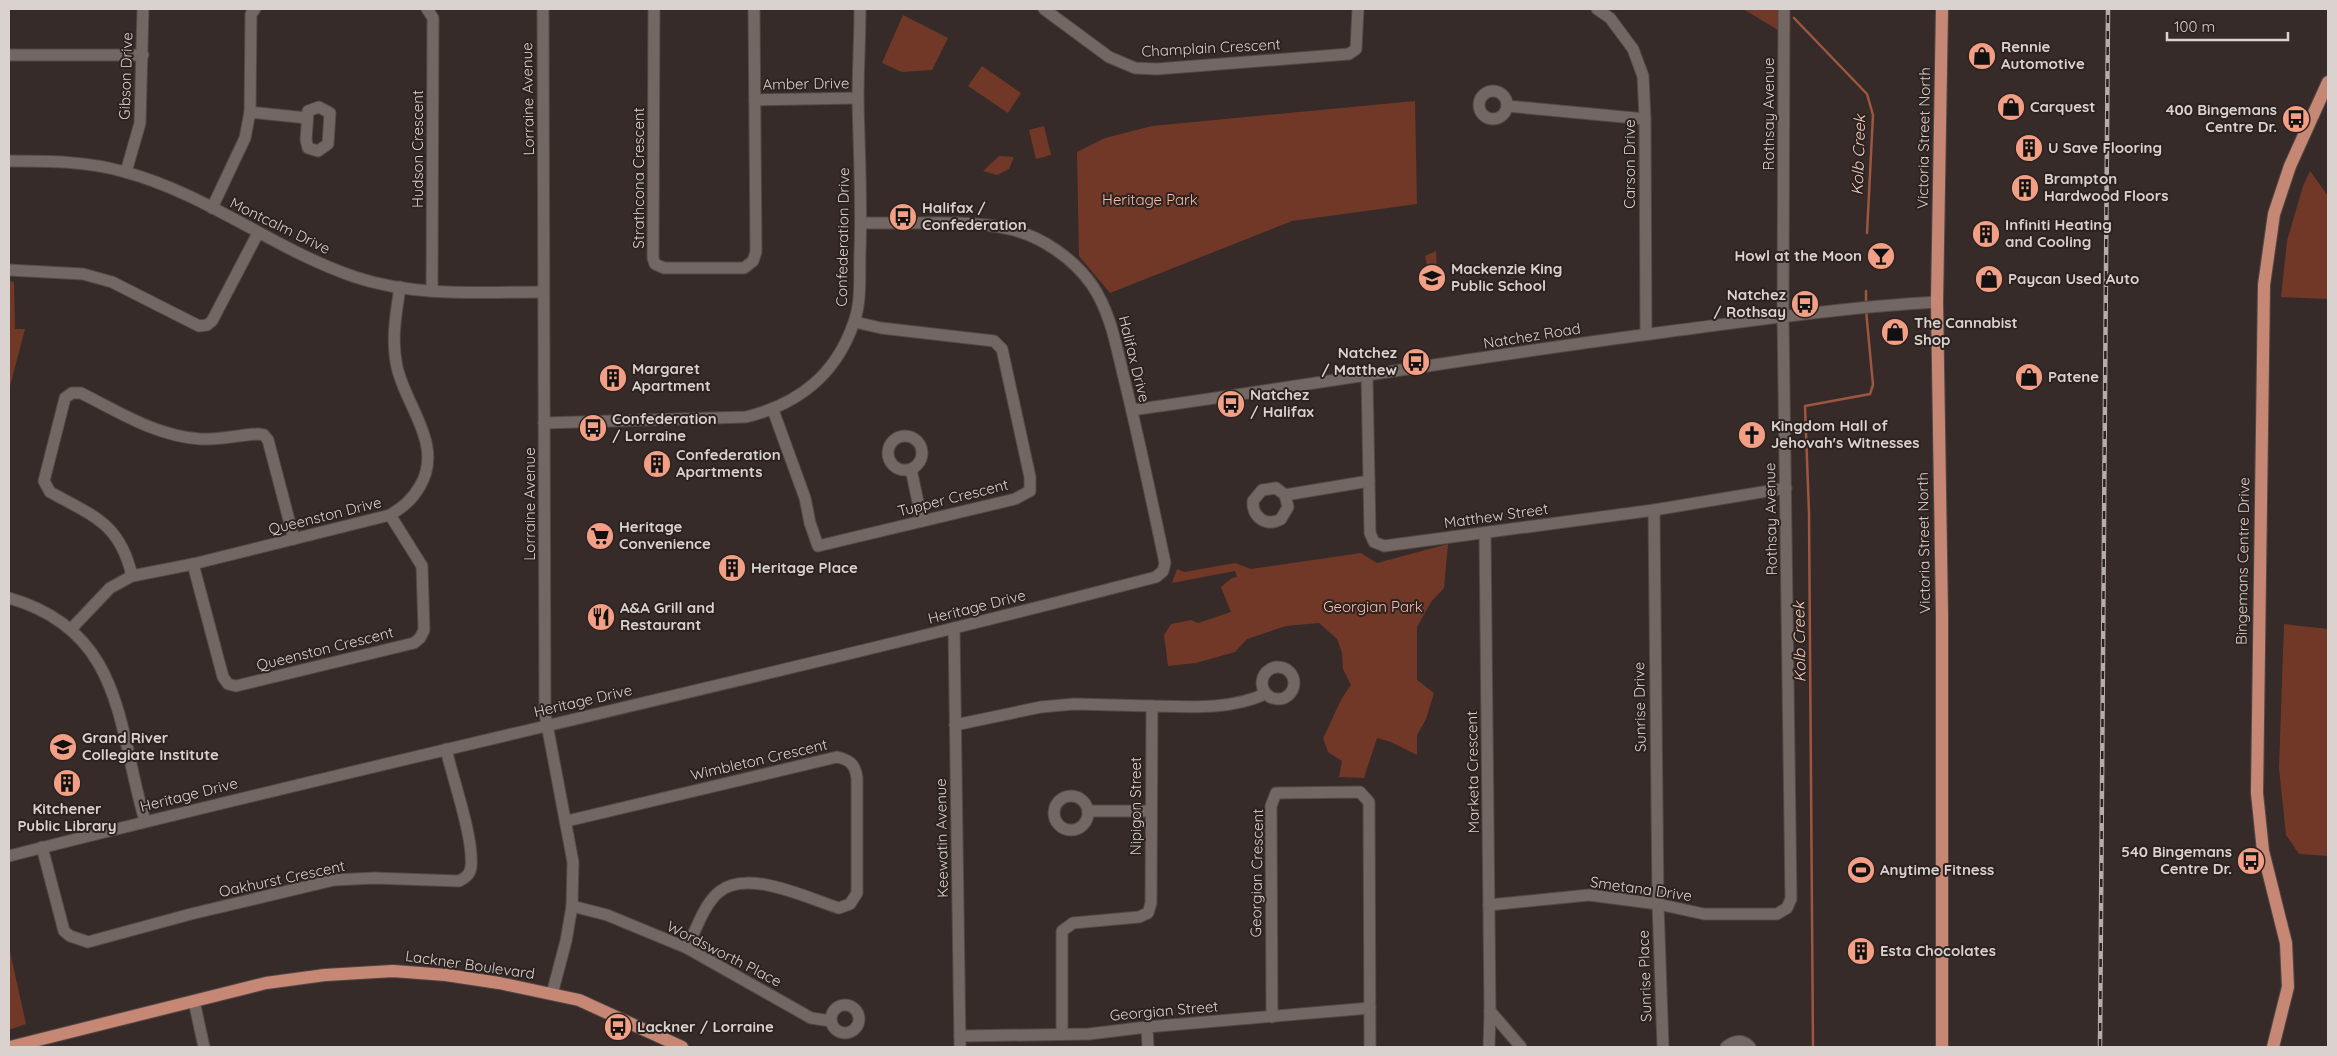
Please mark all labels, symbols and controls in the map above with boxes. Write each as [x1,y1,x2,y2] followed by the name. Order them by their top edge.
[2167,10,2288,42] scale bar
[2174,17,2215,36] text: 100 m
[114,32,137,120] street label: Gibson Drive
[1141,34,1281,61] street label: Champlain Crescent
[2001,37,2085,73] place label: Rennie Automotive
[1967,41,1997,71] shop icon: Rennie Automotive
[517,42,538,156] street label: Lorraine Avenue
[1759,58,1778,170] street label: Rothsay Avenue
[1913,67,1934,209] street label: Victoria Street North
[762,73,850,94] street label: Amber Drive
[408,90,427,208] street label: Hudson Crescent
[1996,92,2026,122] shop icon: Carquest
[2030,97,2095,116] place label: Carquest
[2166,100,2277,136] place label: 400 Bingemans Centre Dr.
[2281,104,2311,134] bus stop icon: 400 Bingemans Centre Dr.
[629,107,648,249] street label: Strathcona Crescent
[1847,113,1869,196] water label: Kolb Creek
[1620,119,1639,209] street label: Carson Drive
[2014,133,2044,163] building icon: U Save Flooring
[2048,138,2162,157] place label: U Save Flooring
[832,167,853,307] street label: Confederation Drive
[2044,169,2168,205] place label: Brampton Hardwood Floors
[2010,173,2040,203] building icon: Brampton Hardwood Floors
[1102,190,1198,209] park label: Heritage Park
[227,193,334,258] street label: Montcalm Drive
[922,198,1027,234] place label: Halifax / Confederation
[888,202,918,232] bus stop icon: Halifax / Confederation
[2005,215,2112,251] place label: Infiniti Heating and Cooling
[1971,219,2001,249] building icon: Infiniti Heating and Cooling
[1866,241,1896,271] bar icon: Howl at the Moon
[1734,246,1862,265] place label: Howl at the Moon
[1451,259,1562,295] place label: Mackenzie King Public School
[1417,263,1447,293] school or university icon: Mackenzie King Public School
[1974,264,2004,294] shop icon: Paycan Used Auto
[2008,269,2139,288] place label: Paycan Used Auto
[1713,285,1786,321] place label: Natchez / Rothsay
[1790,289,1820,319] bus stop icon: Natchez / Rothsay
[1914,313,2018,349] place label: The Cannabist Shop
[1115,314,1154,404] street label: Halifax Drive
[1880,317,1910,347] shop icon: The Cannabist Shop
[1482,318,1582,353] street label: Natchez Road
[1321,343,1397,379] place label: Natchez / Matthew
[1401,347,1431,377] bus stop icon: Natchez / Matthew
[632,359,711,395] place label: Margaret Apartment
[2014,362,2044,392] shop icon: Patene
[598,363,628,393] building icon: Margaret Apartment
[2048,367,2099,386] place label: Patene
[1250,385,1314,421] place label: Natchez / Halifax
[1216,389,1246,419] bus stop icon: Natchez / Halifax
[612,409,717,445] place label: Confederation / Lorraine
[578,413,608,443] bus stop icon: Confederation / Lorraine
[1771,416,1920,452] place label: Kingdom Hall of Jehovah's Witnesses
[1737,420,1767,450] church icon: Kingdom Hall of Jehovah's Witnesses
[676,445,781,481] place label: Confederation Apartments
[520,447,539,561] street label: Lorraine Avenue
[642,449,672,479] building icon: Confederation Apartments
[1760,462,1781,576] street label: Rothsay Avenue
[1913,472,1934,614] street label: Victoria Street North
[896,475,1010,520] street label: Tupper Crescent
[2232,477,2253,645] street label: Bingemans Centre Drive
[266,492,383,539] street label: Queenston Drive
[1443,499,1549,532] street label: Matthew Street
[619,517,711,553] place label: Heritage Convenience
[585,521,615,551] supermarket icon: Heritage Convenience
[717,553,747,583] building icon: Heritage Place
[751,558,858,577] place label: Heritage Place
[926,585,1028,628] street label: Heritage Drive
[1323,597,1423,616] park label: Georgian Park
[620,598,715,634] place label: A&A Grill and Restaurant
[1788,600,1810,683] water label: Kolb Creek
[586,602,616,632] restaurant icon: A&A Grill and Restaurant
[254,622,395,675] street label: Queenston Crescent
[1629,662,1650,752] street label: Sunrise Drive
[532,680,634,721] street label: Heritage Drive
[1462,711,1483,833] street label: Marketa Crescent
[82,728,219,764] place label: Grand River Collegiate Institute
[48,732,78,762] school or university icon: Grand River Collegiate Institute
[689,735,829,784] street label: Wimbleton Crescent
[1126,757,1145,855] street label: Nipigon Street
[52,768,82,798] building icon: Kitchener Public Library
[138,773,240,816] street label: Heritage Drive
[931,778,952,898] street label: Keewatin Avenue
[17,799,117,835] place label: Kitchener Public Library
[1246,808,1267,937] street label: Georgian Crescent
[2121,842,2232,878] place label: 540 Bingemans Centre Dr.
[2236,846,2266,876] bus stop icon: 540 Bingemans Centre Dr.
[1846,855,1876,885] sports icon: Anytime Fitness
[217,856,347,901] street label: Oakhurst Crescent
[1880,860,1994,879] place label: Anytime Fitness
[1589,872,1693,905] street label: Smetana Drive
[664,916,785,991] street label: Wordsworth Place
[1633,930,1656,1022] street label: Sunrise Place
[1846,936,1876,966] building icon: Esta Chocolates
[1880,941,1996,960] place label: Esta Chocolates
[404,946,536,983] street label: Lackner Boulevard
[1109,996,1219,1025] street label: Georgian Street
[603,1012,633,1042] bus stop icon: Lackner / Lorraine
[637,1017,774,1036] place label: Lackner / Lorraine

